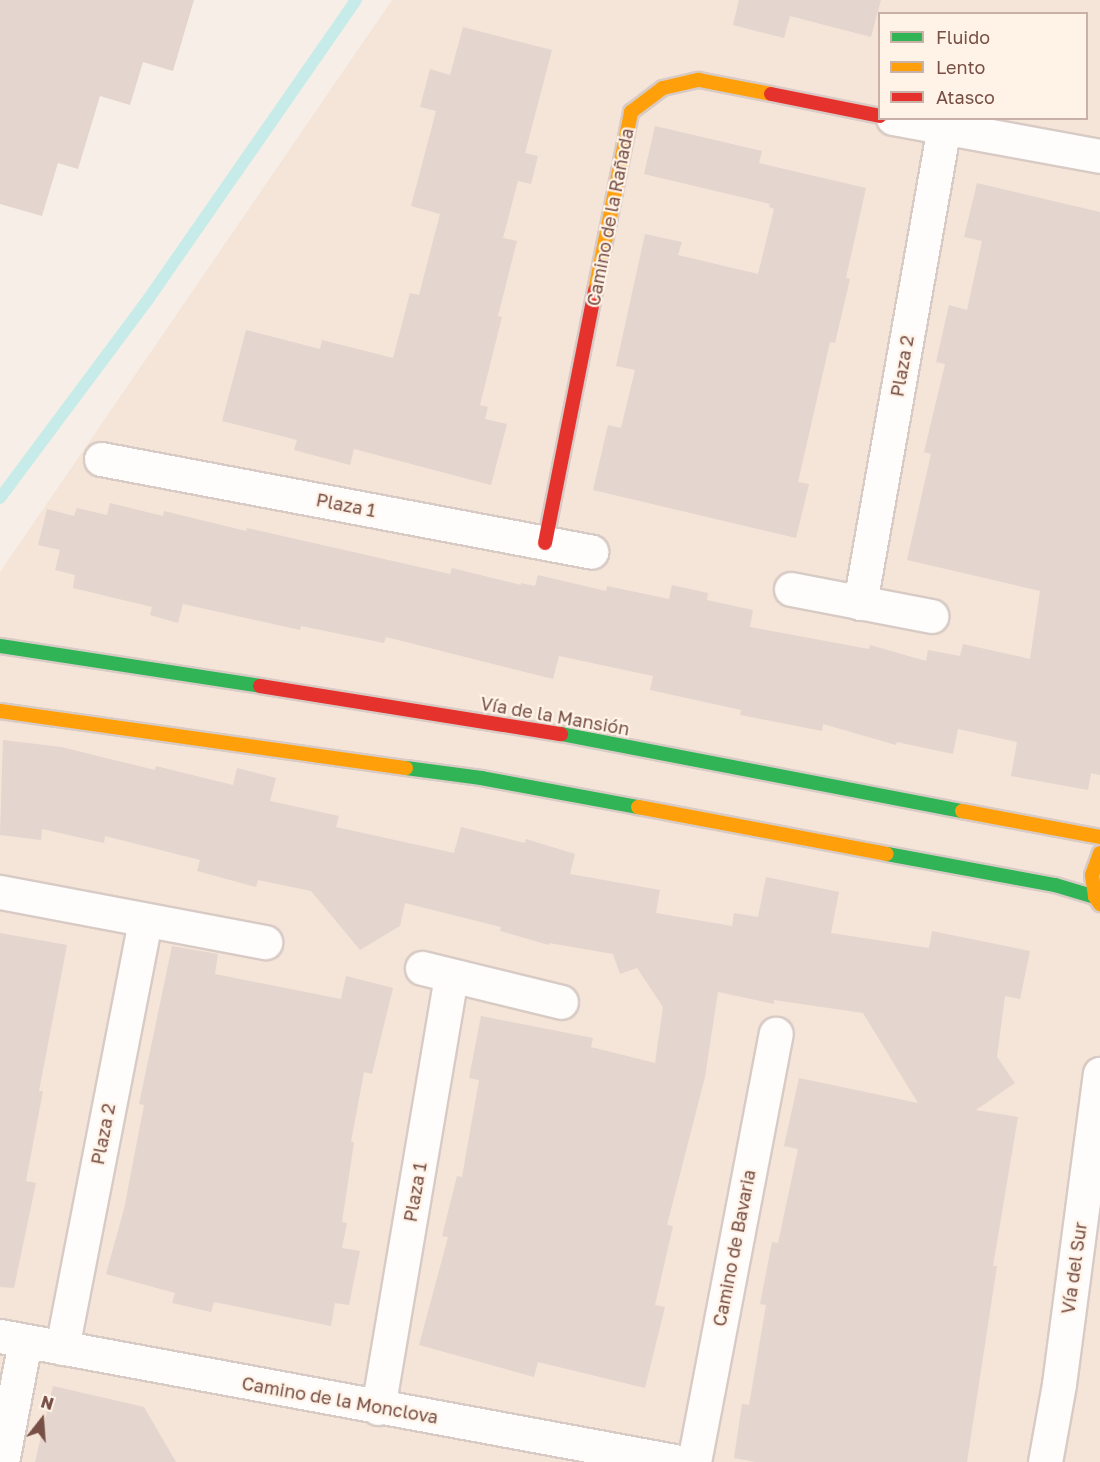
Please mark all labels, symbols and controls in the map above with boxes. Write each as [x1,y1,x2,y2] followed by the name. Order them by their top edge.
[878,12,1088,120] legend
[936,26,990,48] text: Fluido
[936,56,985,78] text: Lento
[936,86,995,108] text: Atasco
[582,126,638,308] street label: Camino de la Rañada
[886,334,918,398] street label: Plaza 2
[314,489,378,521] street label: Plaza 1
[479,692,631,740] street label: Vía de la Mansión
[86,1102,120,1166] street label: Plaza 2
[399,1160,431,1224] street label: Plaza 1
[708,1168,760,1328] street label: Camino de Bavaria
[1057,1221,1091,1315] street label: Vía del Sur
[240,1372,440,1428] street label: Camino de la Monclova
[12,1390,72,1450] north arrow
[39,1391,56,1414] text: N

